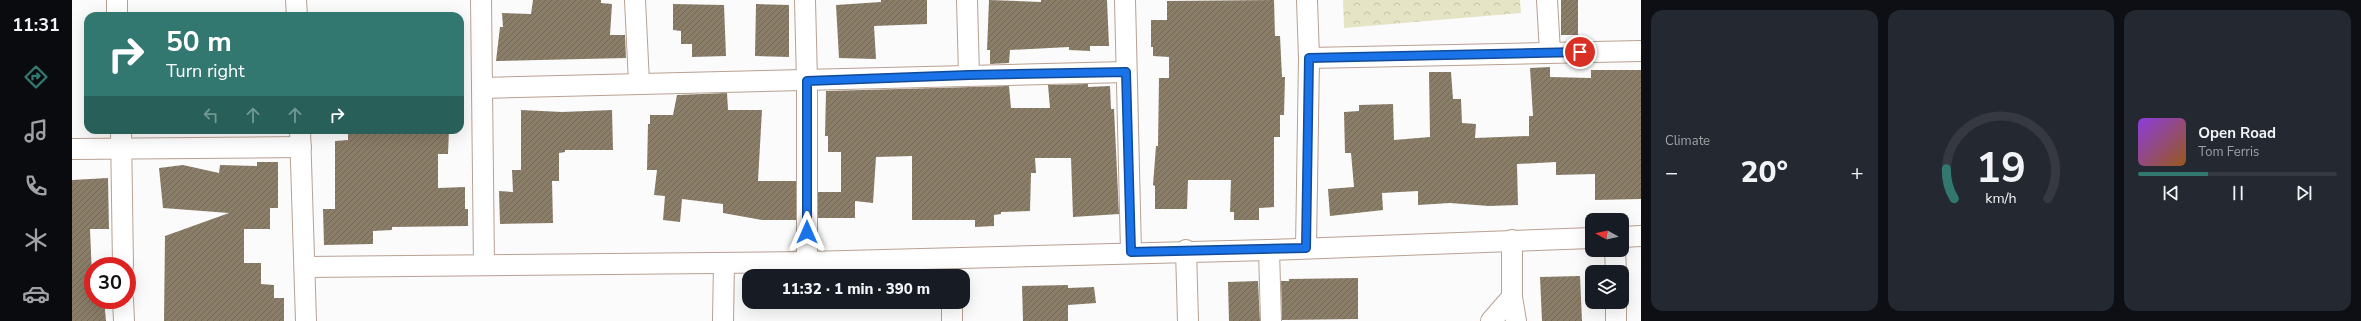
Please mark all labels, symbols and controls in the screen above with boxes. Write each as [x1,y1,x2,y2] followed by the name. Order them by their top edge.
[12,13,60,37] text: 11:31
[166,23,232,61] text: 50 m
[100,28,152,80] icon: right
[1563,35,1597,69] pin
[1569,41,1591,63] icon: arrive
[166,59,245,83] text: Turn right
[22,63,50,91] icon: directions
[200,104,222,126] icon: left
[242,104,264,126] icon: ahead
[284,104,306,126] icon: ahead
[326,104,348,126] icon: right
[22,117,50,145] icon: music
[2198,123,2276,143] text: Open Road
[1665,132,1710,150] text: Climate
[1976,139,2026,196] text: 19
[2198,143,2259,161] text: Tom Ferris
[1741,152,1788,193] text: 20°
[1665,158,1678,188] text: −
[1850,158,1864,188] text: +
[22,172,50,200] icon: phone
[2160,182,2182,204] icon: previous
[2227,182,2249,204] icon: pause
[2293,182,2315,204] icon: next
[1985,188,2017,207] text: km/h
[786,211,828,253] position arrow
[1585,213,1629,257] north arrow
[1585,213,1629,309] map controls
[22,226,50,254] icon: climate
[84,257,136,309] speed limit sign: 30
[1585,265,1629,309] button: layers
[782,279,930,299] text: 11:32 · 1 min · 390 m
[22,280,50,308] icon: car

